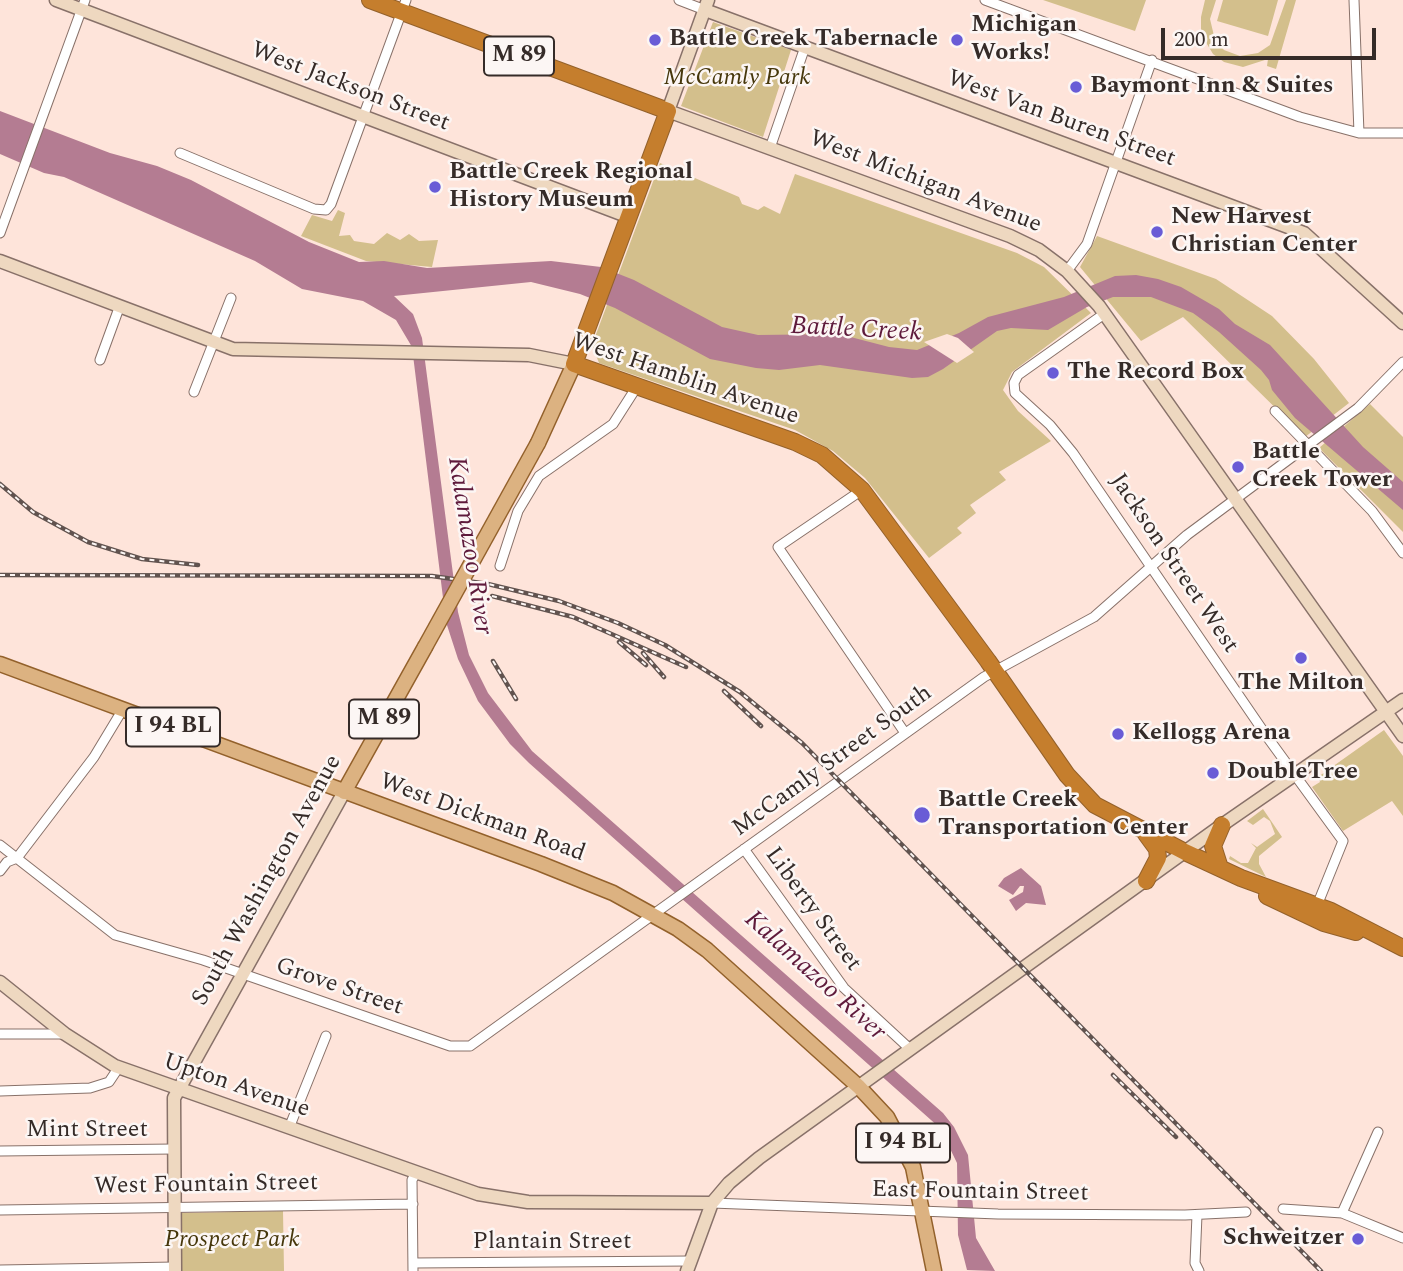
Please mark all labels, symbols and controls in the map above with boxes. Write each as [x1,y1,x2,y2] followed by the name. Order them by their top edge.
[971,12,1077,68] place label: Michigan Works!
[1165,14,1380,58] scale bar
[1174,24,1229,56] text: 200 m
[669,26,938,54] place label: Battle Creek Tabernacle
[647,32,663,48] marker: Battle Creek Tabernacle
[949,32,965,48] marker: Michigan Works!
[484,36,554,76] road number: M 89
[247,37,453,139] street label: West Jackson Street
[664,65,810,93] park label: McCamly Park
[943,65,1179,175] street label: West Van Buren Street
[1090,73,1333,101] place label: Baymont Inn & Suites
[1068,79,1084,95] marker: Baymont Inn & Suites
[805,125,1045,241] street label: West Michigan Avenue
[449,159,693,215] place label: Battle Creek Regional History Museum
[427,179,443,195] marker: Battle Creek Regional History Museum
[1171,204,1357,260] place label: New Harvest Christian Center
[1149,224,1165,240] marker: New Harvest Christian Center
[790,312,922,350] water label: Battle Creek
[568,328,802,432] street label: West Hamblin Avenue
[1067,359,1244,387] place label: The Record Box
[1045,365,1061,381] marker: The Record Box
[1252,439,1392,495] place label: Battle Creek Tower
[439,455,497,637] water label: Kalamazoo River
[1230,459,1246,475] marker: Battle Creek Tower
[1102,469,1244,659] street label: Jackson Street West
[1293,650,1309,666] marker: The Milton
[1238,670,1364,698] place label: The Milton
[727,680,939,844] street label: McCamly Street South
[349,699,419,738] road number: M 89
[126,708,220,747] road number: I 94 BL
[1132,720,1290,748] place label: Kellogg Arena
[1110,726,1126,742] marker: Kellogg Arena
[187,751,349,1011] street label: South Washington Avenue
[1227,759,1358,787] place label: DoubleTree
[1205,765,1221,781] marker: DoubleTree
[375,768,589,870] street label: West Dickman Road
[938,787,1188,843] place label: Battle Creek Transportation Center
[912,805,932,825] marker: Battle Creek Transportation Center
[757,842,867,978] street label: Liberty Street
[737,905,891,1049] water label: Kalamazoo River
[271,953,407,1023] street label: Grove Street
[159,1048,313,1126] street label: Upton Avenue
[26,1117,148,1145] street label: Mint Street
[856,1124,950,1162] road number: I 94 BL
[94,1170,318,1202] street label: West Fountain Street
[871,1177,1089,1209] street label: East Fountain Street
[1223,1225,1344,1253] place label: Schweitzer
[164,1227,300,1255] park label: Prospect Park
[473,1229,631,1257] street label: Plantain Street
[1350,1231,1366,1247] marker: Schweitzer

